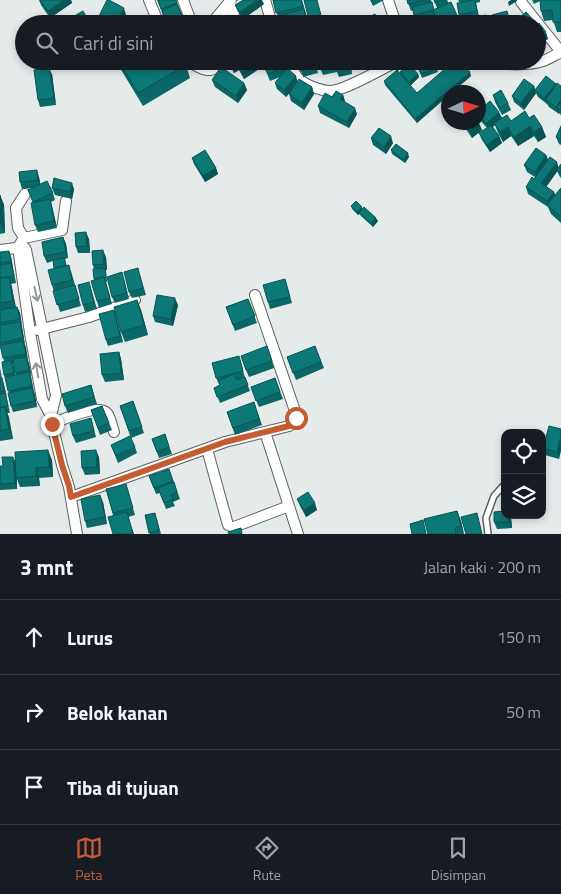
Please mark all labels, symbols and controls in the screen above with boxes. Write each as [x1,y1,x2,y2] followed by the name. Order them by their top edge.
[15,15,546,70] search box
[73,28,154,57] text: Cari di sini
[33,29,61,57] icon: search
[441,85,486,130] north arrow
[31,285,41,301] one-way arrow
[31,362,41,378] one-way arrow
[285,407,308,430] route start
[41,413,64,436] route end
[501,429,546,519] map controls
[501,429,546,474] button: locate
[501,474,546,519] button: layers
[20,551,73,583] text: 3 mnt
[423,555,541,579] text: Jalan kaki · 200 m
[20,623,48,651] icon: ahead
[67,623,113,652] text: Lurus
[497,625,541,649] text: 150 m
[20,698,48,726] icon: right
[67,698,168,727] text: Belok kanan
[506,700,541,724] text: 50 m
[20,773,48,801] icon: arrive
[67,773,179,802] text: Tiba di tujuan
[75,834,103,885] tab: Peta
[253,834,281,885] tab: Rute
[431,834,486,885] tab: Disimpan

